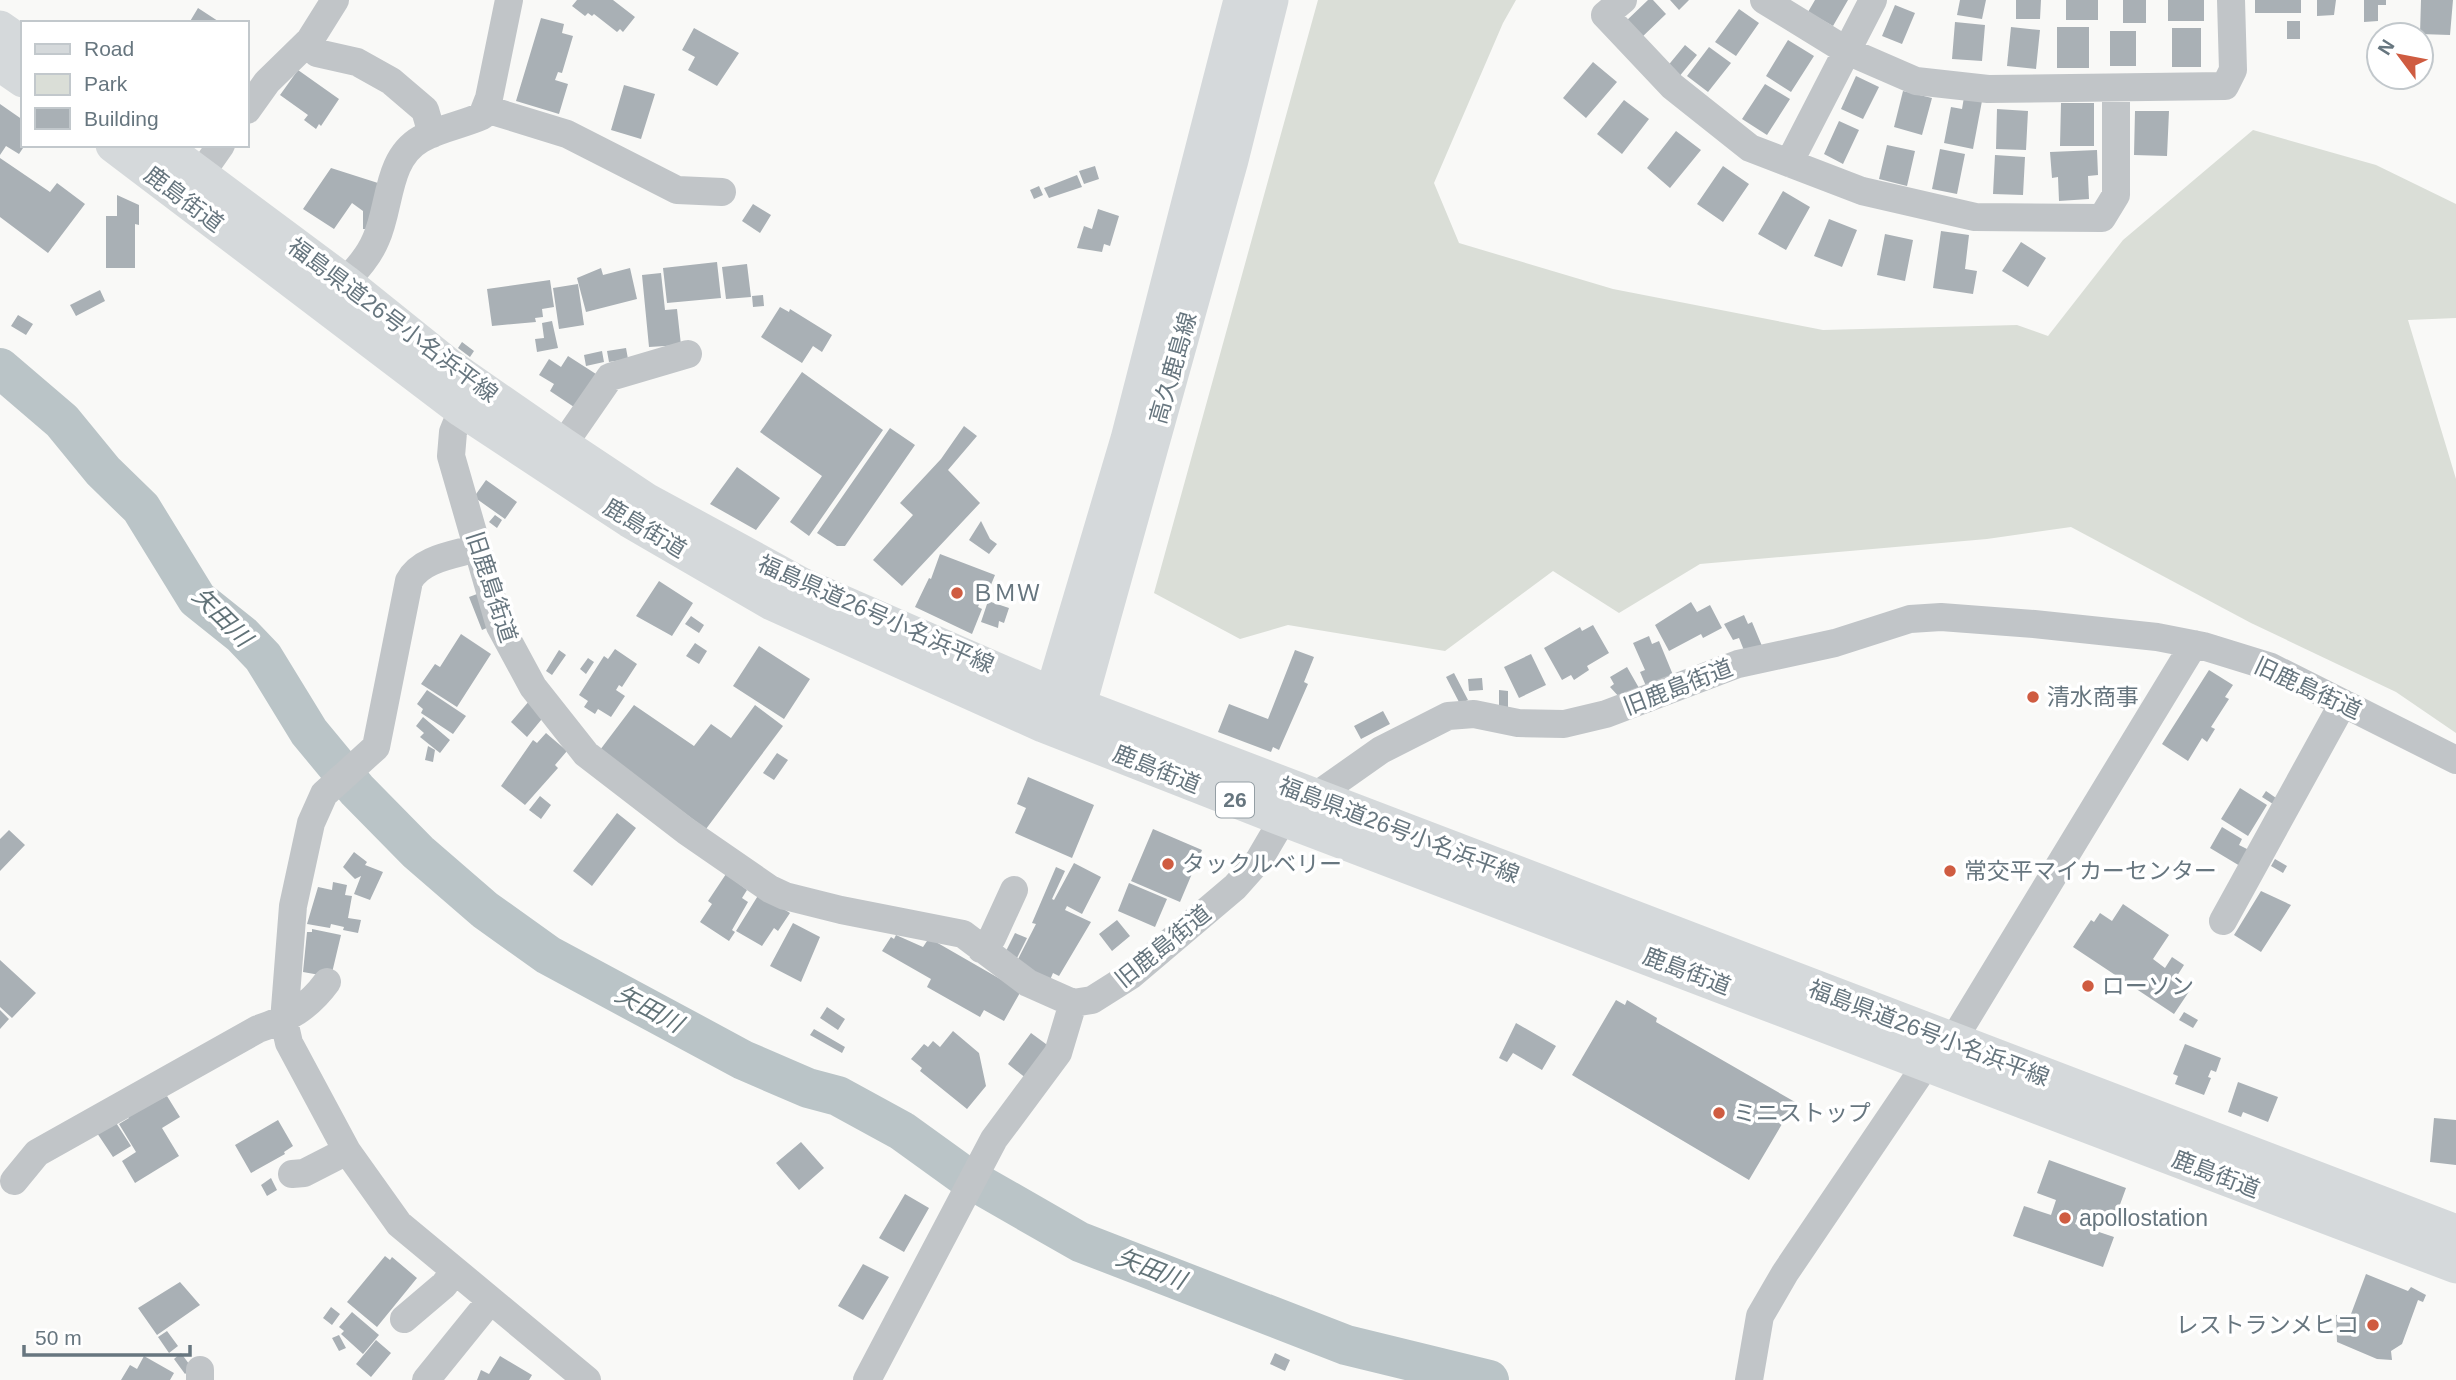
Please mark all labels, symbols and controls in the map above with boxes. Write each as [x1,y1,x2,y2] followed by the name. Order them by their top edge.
[21,21,248,147] legend
[2365,21,2435,91] north arrow
[2373,36,2399,59] text: N
[84,37,134,60] text: Road
[84,72,128,95] text: Park
[84,107,159,130] text: Building
[139,161,229,237] street label: 鹿島街道
[283,233,503,407] street label: 福島県道26号小名浜平線
[1145,309,1201,427] street label: 高久鹿島線
[599,493,691,563] street label: 鹿島街道
[462,528,522,646] street label: 旧鹿島街道
[754,550,998,678] street label: 福島県道26号小名浜平線
[971,580,1040,606] place label: ＢＭＷ
[187,582,259,654] water label: 矢田川
[949,585,965,601] marker: ＢＭＷ
[2250,652,2366,724] street label: 旧鹿島街道
[1620,654,1736,720] street label: 旧鹿島街道
[2047,684,2139,710] place label: 清水商事
[2025,689,2041,705] marker: 清水商事
[1109,740,1205,798] street label: 鹿島街道
[1275,772,1523,888] street label: 福島県道26号小名浜平線
[1216,782,1254,818] road number: 26
[1182,851,1342,877] place label: タックルベリー
[1160,856,1176,872] marker: タックルベリー
[1964,858,2217,884] place label: 常交平マイカーセンター
[1942,863,1958,879] marker: 常交平マイカーセンター
[1110,900,1216,992] street label: 旧鹿島街道
[1639,942,1735,1000] street label: 鹿島街道
[2102,973,2194,999] place label: ローソン
[1805,975,2053,1091] street label: 福島県道26号小名浜平線
[2080,978,2096,994] marker: ローソン
[611,980,690,1039] water label: 矢田川
[1733,1100,1871,1126] place label: ミニストップ
[1711,1105,1727,1121] marker: ミニストップ
[2168,1145,2264,1203] street label: 鹿島街道
[2079,1205,2208,1231] place label: apollostation
[2057,1210,2073,1226] marker: apollostation
[1113,1243,1192,1295] water label: 矢田川
[2176,1312,2359,1338] place label: レストランメヒコ
[24,1314,191,1358] scale bar
[2365,1317,2381,1333] marker: レストランメヒコ
[35,1326,82,1349] text: 50 m

